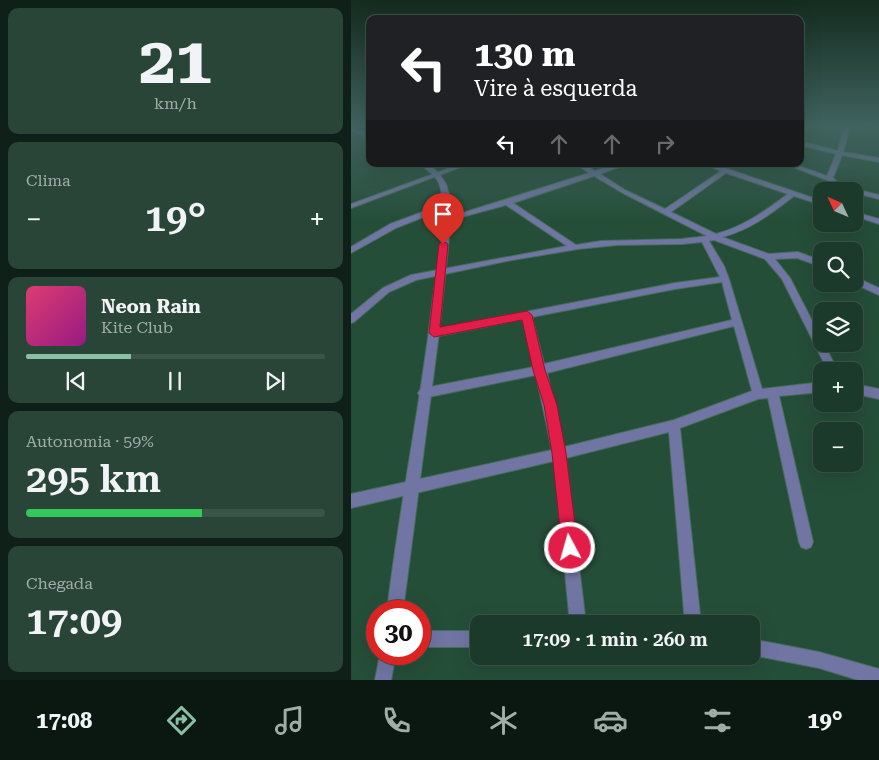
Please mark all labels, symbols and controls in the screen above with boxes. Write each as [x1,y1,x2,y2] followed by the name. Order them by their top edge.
[139,23,212,99] text: 21
[474,34,575,75] text: 130 m
[391,35,456,100] icon: left
[474,76,637,101] text: Vire à esquerda
[154,94,197,113] text: km/h
[492,130,520,158] icon: left
[545,130,573,158] icon: ahead
[598,130,626,158] icon: ahead
[651,130,679,158] icon: right
[26,171,71,190] text: Clima
[813,182,863,232] north arrow
[813,182,863,472] map controls
[422,193,464,244] pin
[145,196,206,240] text: 19°
[429,200,457,228] icon: arrive
[26,203,42,236] text: −
[309,203,325,236] text: +
[813,242,863,292] button: search
[101,295,201,318] text: Neon Rain
[813,302,863,352] button: layers
[101,318,173,337] text: Kite Club
[813,362,863,412] button: +
[62,367,90,395] icon: previous
[161,367,189,395] icon: pause
[261,367,289,395] icon: next
[813,422,863,472] button: −
[26,432,154,451] text: Autonomia · 59%
[26,457,161,501] text: 295 km
[543,521,595,573] position arrow
[26,574,93,593] text: Chegada
[26,599,122,643] text: 17:09
[366,600,431,665] speed limit sign: 30
[522,628,708,651] text: 17:09 · 1 min · 260 m
[164,703,199,738] icon: directions
[272,703,307,738] icon: music
[379,703,414,738] icon: phone
[486,703,521,738] icon: climate
[593,703,628,738] icon: car
[700,703,735,738] icon: filters
[36,708,92,733] text: 17:08
[807,708,843,733] text: 19°

